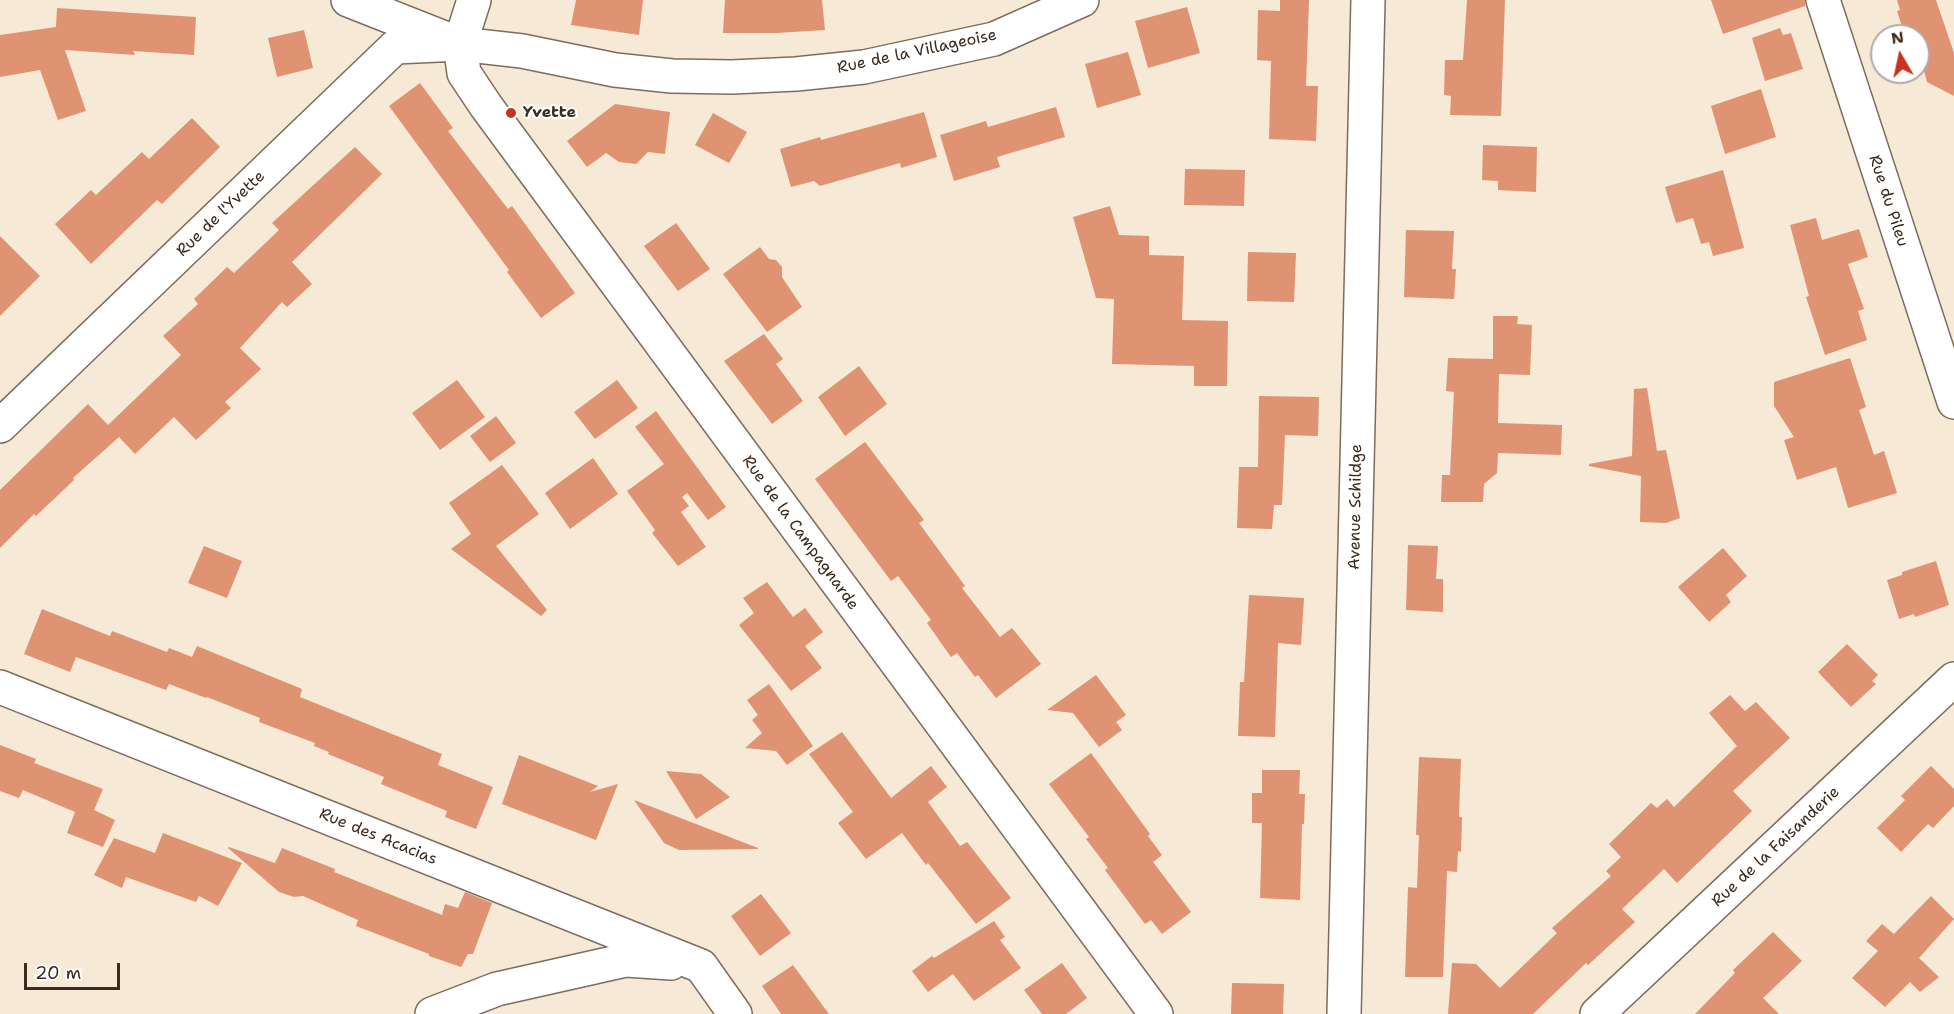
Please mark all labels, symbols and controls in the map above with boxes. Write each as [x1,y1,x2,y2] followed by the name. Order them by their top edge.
[1870,24,1930,84] north arrow
[835,26,999,78] street label: Rue de la Villageoise
[1890,26,1905,49] text: N
[523,103,576,123] place label: Yvette
[504,106,518,120] marker: Yvette
[1864,153,1912,249] street label: Rue du Pileu
[173,167,269,261] street label: Rue de l'Yvette
[1345,444,1367,570] street label: Avenue Schildge
[737,452,863,614] street label: Rue de la Campagnarde
[1708,783,1844,911] street label: Rue de la Faisanderie
[316,805,440,869] street label: Rue des Acacias
[27,951,123,989] scale bar
[35,961,81,985] text: 20 m

